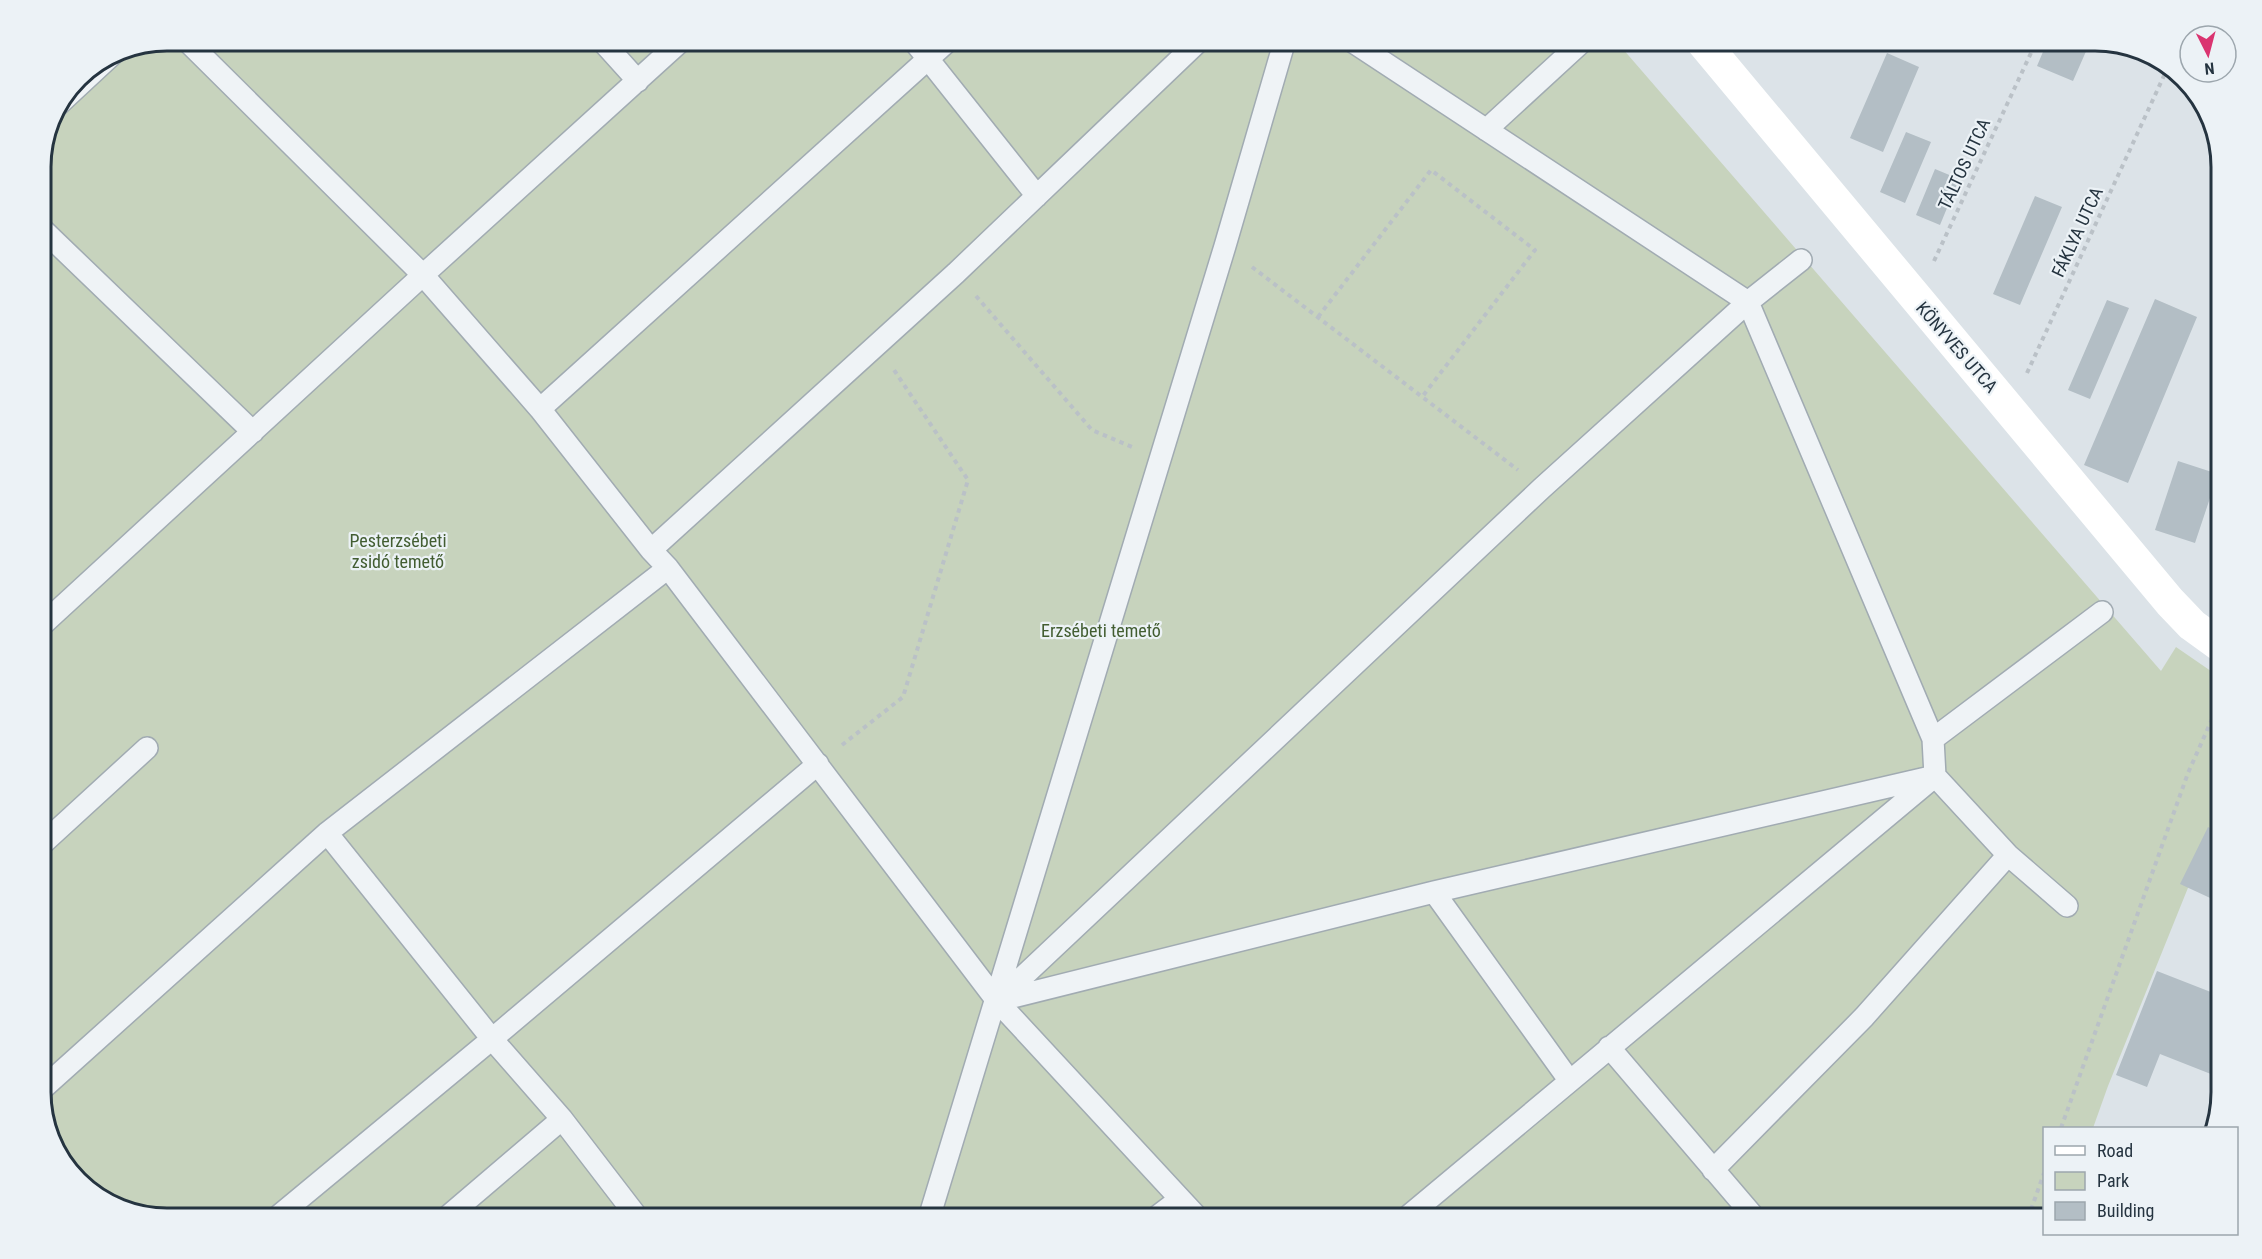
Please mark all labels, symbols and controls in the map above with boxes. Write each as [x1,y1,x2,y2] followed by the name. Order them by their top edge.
[2178,24,2238,84] north arrow
[2204,58,2215,78] text: N
[1934,114,1995,213] street label: TÁLTOS UTCA
[2047,183,2107,280] street label: FÁKLYA UTCA
[1912,297,2002,397] street label: KÖNYVES UTCA
[349,530,447,572] park label: Pesterzsébeti zsidó temető
[1041,620,1161,641] park label: Erzsébeti temető
[2043,1127,2238,1235] legend
[2097,1140,2133,1161] text: Road
[2097,1170,2129,1191] text: Park
[2097,1200,2154,1221] text: Building

